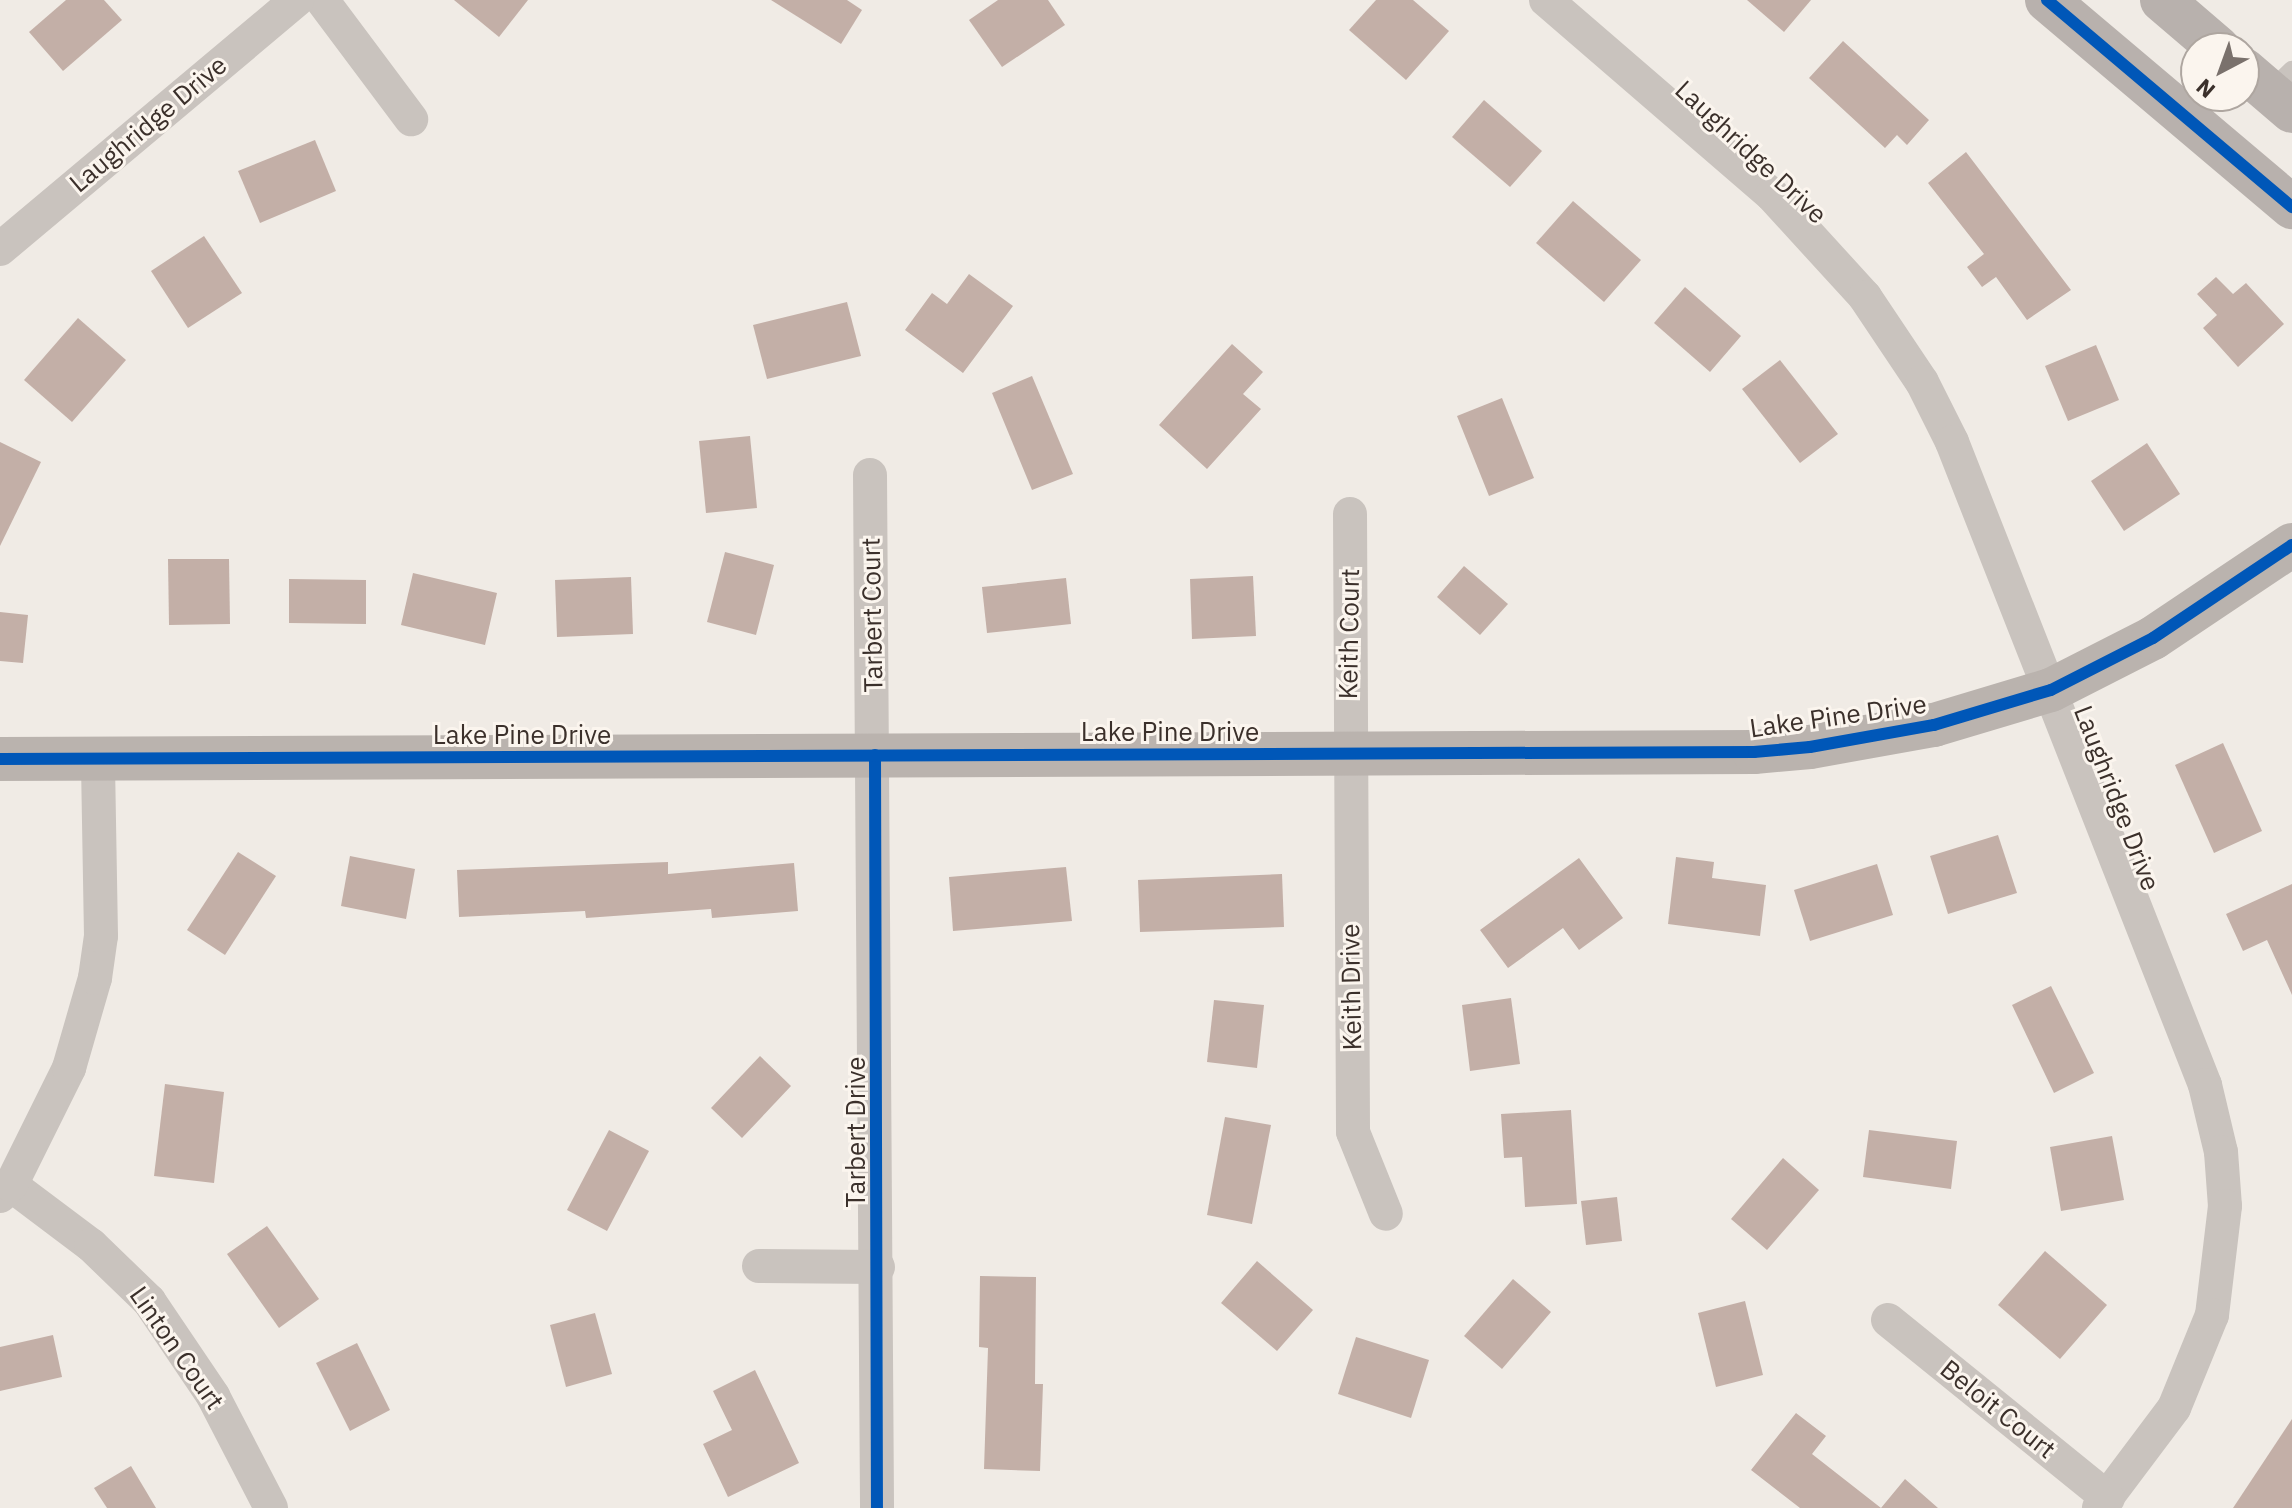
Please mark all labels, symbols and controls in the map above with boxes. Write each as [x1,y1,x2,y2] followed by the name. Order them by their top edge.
[2180,32,2260,112] north arrow
[63,49,233,199] street label: Laughridge Drive
[2190,73,2221,105] text: N
[1669,74,1833,230] street label: Laughridge Drive
[855,537,889,693] street label: Tarbert Court
[1332,568,1366,700] street label: Keith Court
[1748,688,1928,744] street label: Lake Pine Drive
[2067,701,2167,895] street label: Laughridge Drive
[1081,716,1259,748] street label: Lake Pine Drive
[433,719,611,751] street label: Lake Pine Drive
[1334,923,1368,1051] street label: Keith Drive
[840,1056,872,1208] street label: Tarbert Drive
[123,1280,231,1416] street label: Linton Court
[1934,1353,2062,1465] street label: Beloit Court

